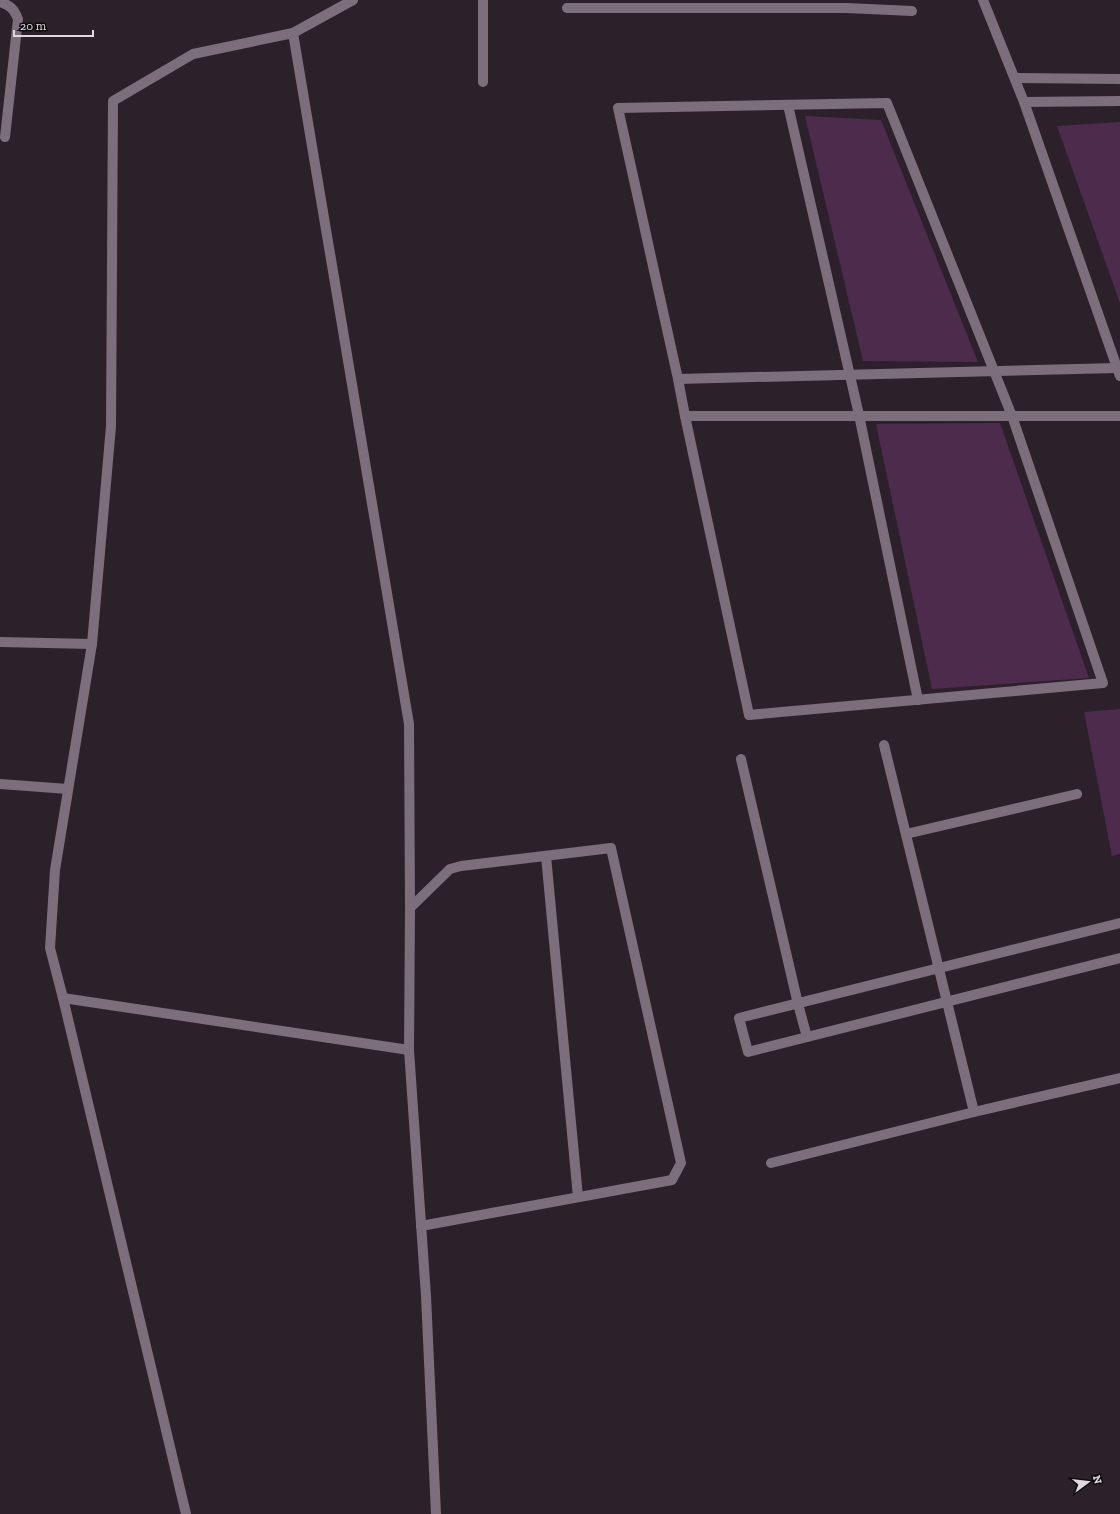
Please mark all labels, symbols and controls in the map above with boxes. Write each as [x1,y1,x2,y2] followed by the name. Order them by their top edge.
[14,12,93,38] scale bar
[20,19,47,33] text: 20 m
[1068,1462,1108,1502] north arrow
[1090,1474,1105,1486] text: N

